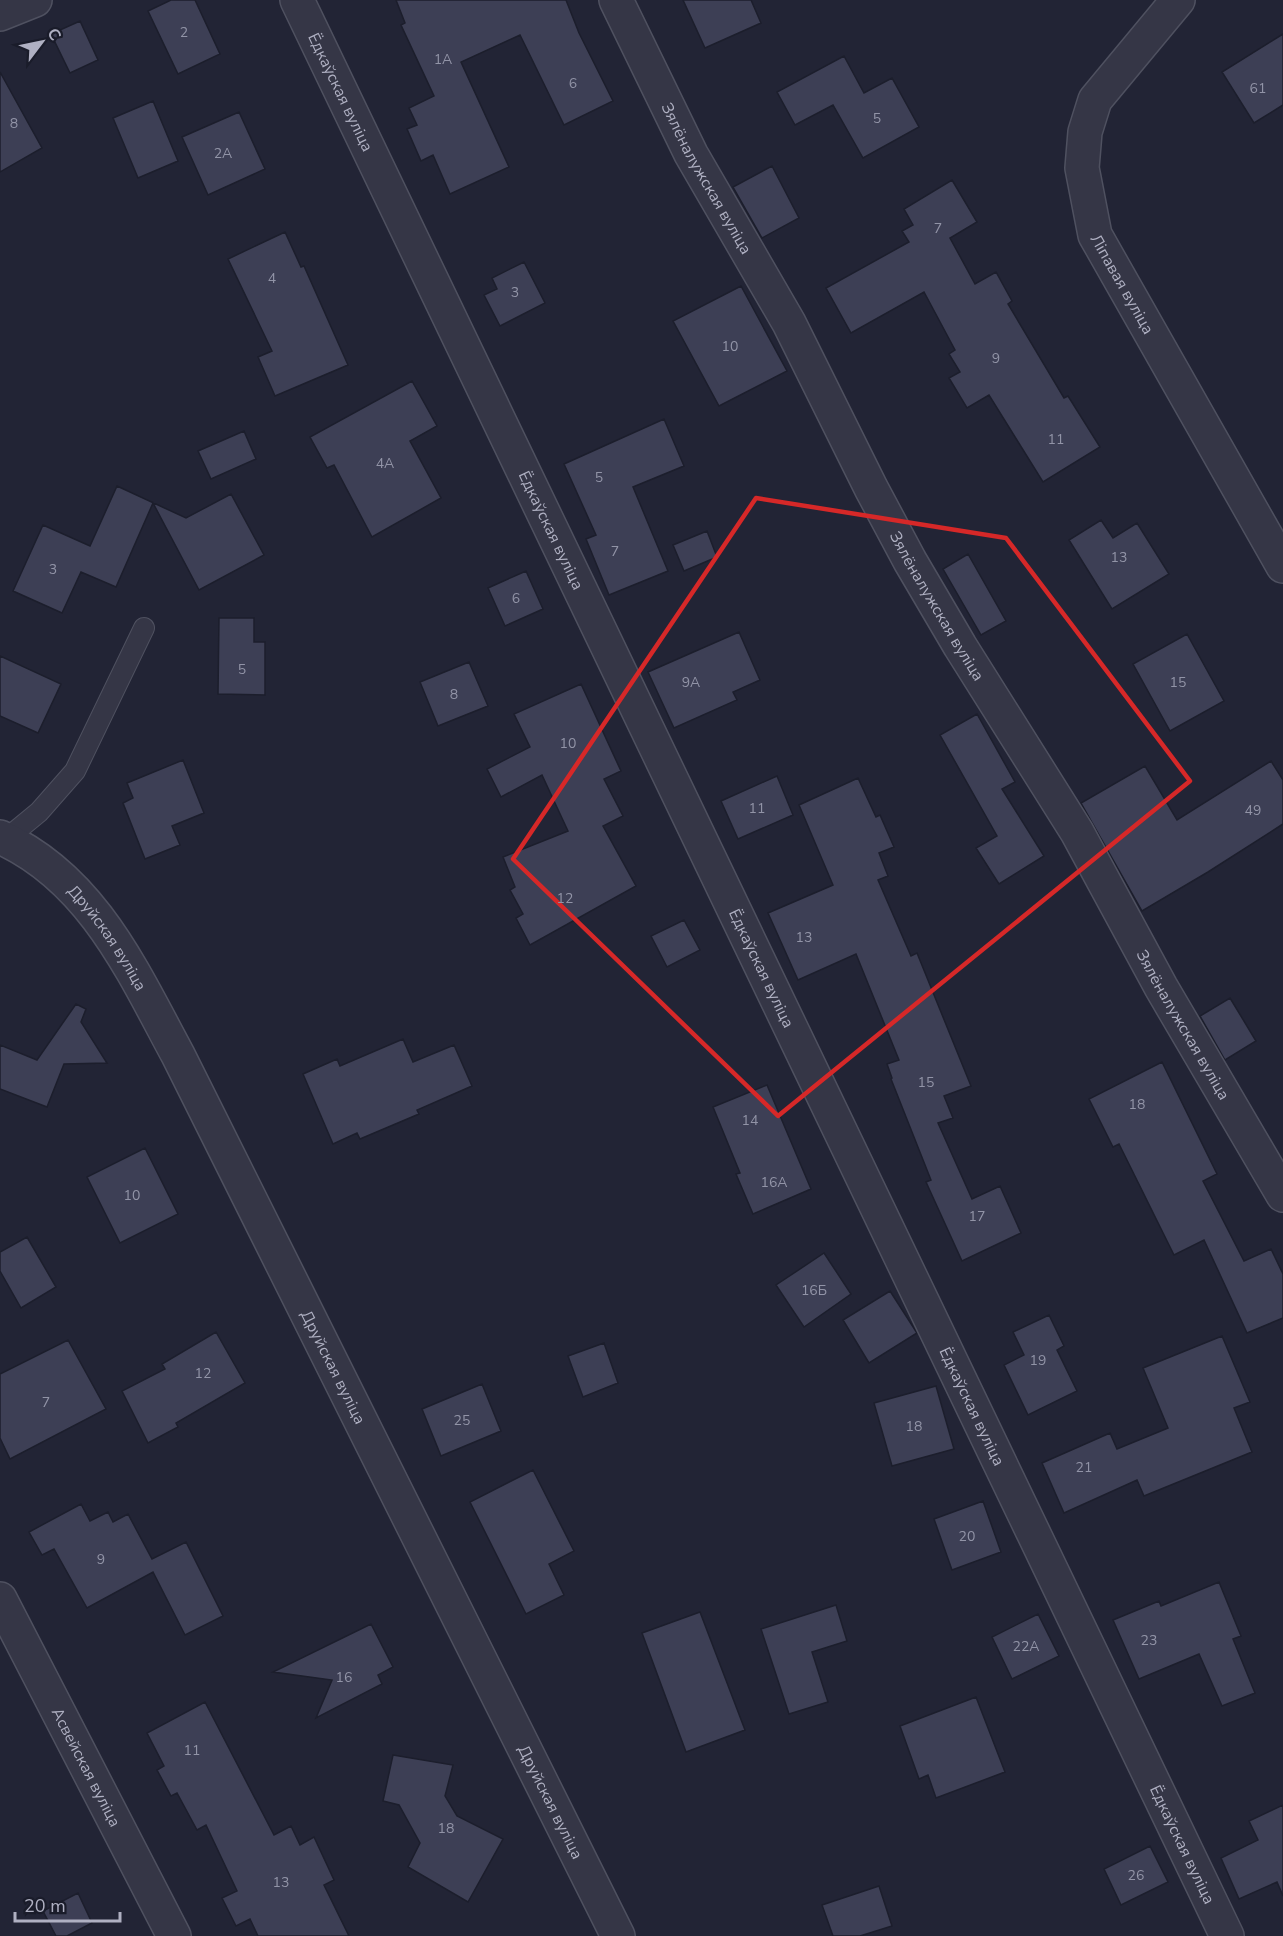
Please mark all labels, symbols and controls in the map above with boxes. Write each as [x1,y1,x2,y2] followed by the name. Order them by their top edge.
[12,12,72,72] north arrow
[180,23,188,42] house number: 2
[42,24,66,45] text: С
[302,29,378,155] street label: Ёдкаўская вуліца
[434,50,452,69] house number: 1А
[569,74,577,93] house number: 6
[1250,79,1266,98] house number: 61
[656,99,757,258] street label: Зялёналужская вуліца
[873,109,881,128] house number: 5
[10,114,18,133] house number: 8
[214,144,232,163] house number: 2А
[934,219,942,238] house number: 7
[1085,230,1159,338] street label: Ліпавая вуліца
[268,269,276,288] house number: 4
[511,283,519,302] house number: 3
[722,337,738,356] house number: 10
[992,349,1000,368] house number: 9
[1048,430,1064,449] house number: 11
[376,454,394,473] house number: 4А
[513,467,589,594] street label: Ёдкаўская вуліца
[595,468,603,487] house number: 5
[884,527,989,685] street label: Зялёналужская вуліца
[611,542,619,561] house number: 7
[1111,548,1127,567] house number: 13
[49,560,57,579] house number: 3
[512,589,520,608] house number: 6
[238,660,246,679] house number: 5
[682,673,700,692] house number: 9А
[1170,673,1186,692] house number: 15
[450,685,458,704] house number: 8
[560,734,576,753] house number: 10
[749,799,765,818] house number: 11
[1245,801,1261,820] house number: 49
[62,880,151,995] street label: Друйская вуліца
[557,889,573,908] house number: 12
[723,905,799,1032] street label: Ёдкаўская вуліца
[796,928,812,947] house number: 13
[1131,946,1235,1104] street label: Зялёналужская вуліца
[918,1073,934,1092] house number: 15
[1129,1095,1145,1114] house number: 18
[742,1111,758,1130] house number: 14
[760,1173,788,1192] house number: 16А
[124,1186,140,1205] house number: 10
[969,1207,985,1226] house number: 17
[801,1281,827,1300] house number: 16Б
[295,1307,371,1428] street label: Друйская вуліца
[934,1343,1010,1470] street label: Ёдкаўская вуліца
[1030,1351,1046,1370] house number: 19
[195,1364,211,1383] house number: 12
[42,1393,50,1412] house number: 7
[454,1411,470,1430] house number: 25
[906,1417,922,1436] house number: 18
[1076,1458,1092,1477] house number: 21
[959,1527,975,1546] house number: 20
[97,1550,105,1569] house number: 9
[1141,1631,1157,1650] house number: 23
[1012,1637,1040,1656] house number: 22А
[336,1668,352,1687] house number: 16
[46,1704,126,1831] street label: Асвейская вуліца
[184,1741,200,1760] house number: 11
[512,1741,588,1863] street label: Друйская вуліца
[1144,1782,1220,1908] street label: Ёдкаўская вуліца
[438,1819,454,1838] house number: 18
[1128,1866,1144,1885] house number: 26
[273,1873,289,1892] house number: 13
[15,1885,120,1923] scale bar
[24,1894,66,1918] text: 20 m

